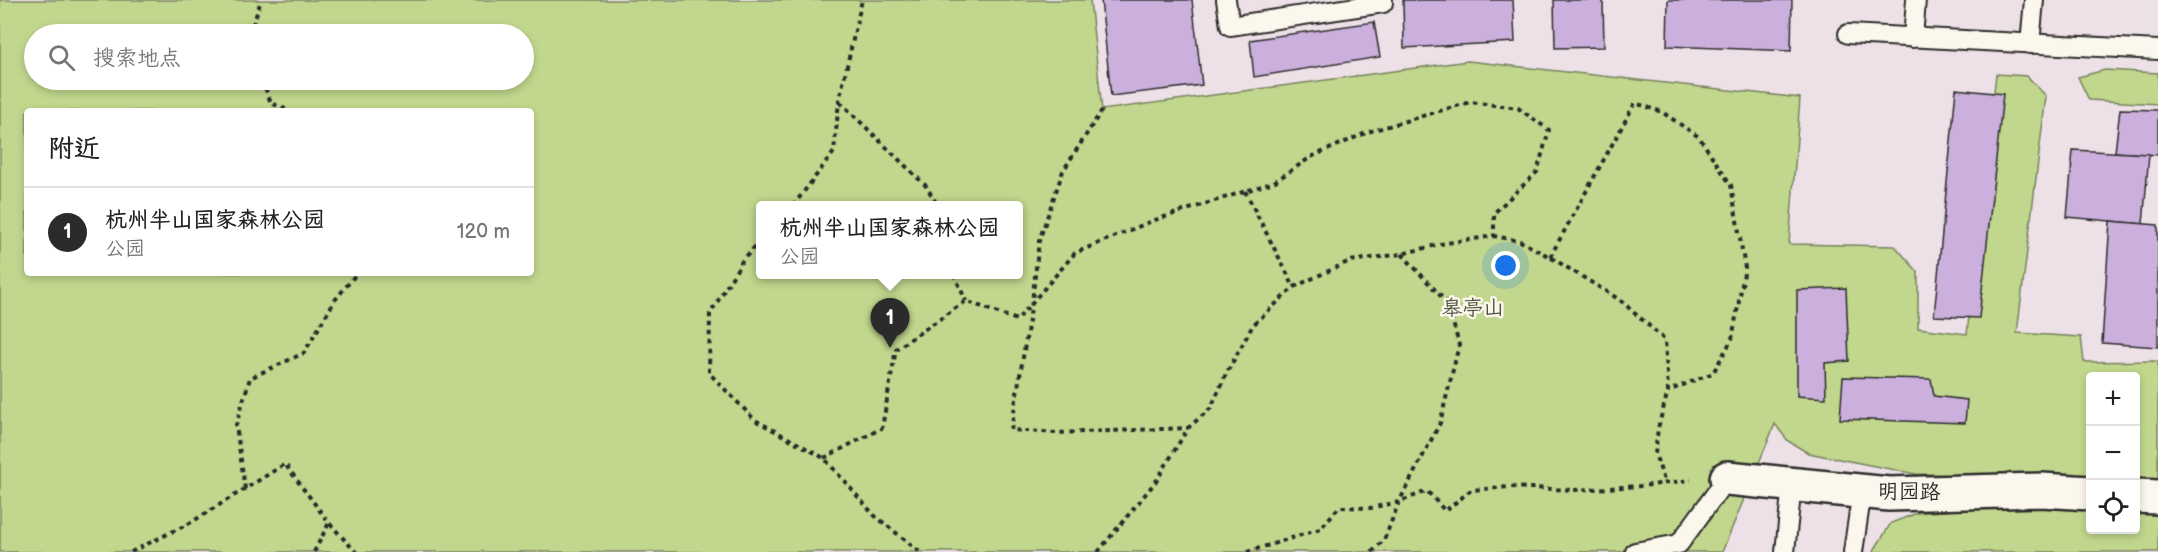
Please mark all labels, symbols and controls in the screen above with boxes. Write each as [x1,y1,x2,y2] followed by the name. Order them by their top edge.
[24,24,534,90] search box
[45,41,78,74] icon: search
[93,45,181,72] text: 搜索地点
[48,134,100,165] text: 附近
[756,201,1023,279] popup
[105,207,325,234] text: 杭州半山国家森林公园
[779,215,1000,242] text: 杭州半山国家森林公园
[63,220,72,244] text: 1
[457,220,510,244] text: 120 m
[105,237,145,261] text: 公园
[779,245,819,269] text: 公园
[1491,251,1520,280] your location
[1442,296,1505,321] park label: 皋亭山
[870,298,910,348] pin: 1
[2086,372,2140,534] map controls
[2086,372,2140,426] button: +
[2086,426,2140,480] button: −
[1877,479,1941,505] street label: 明园路
[2086,480,2140,534] button: locate

